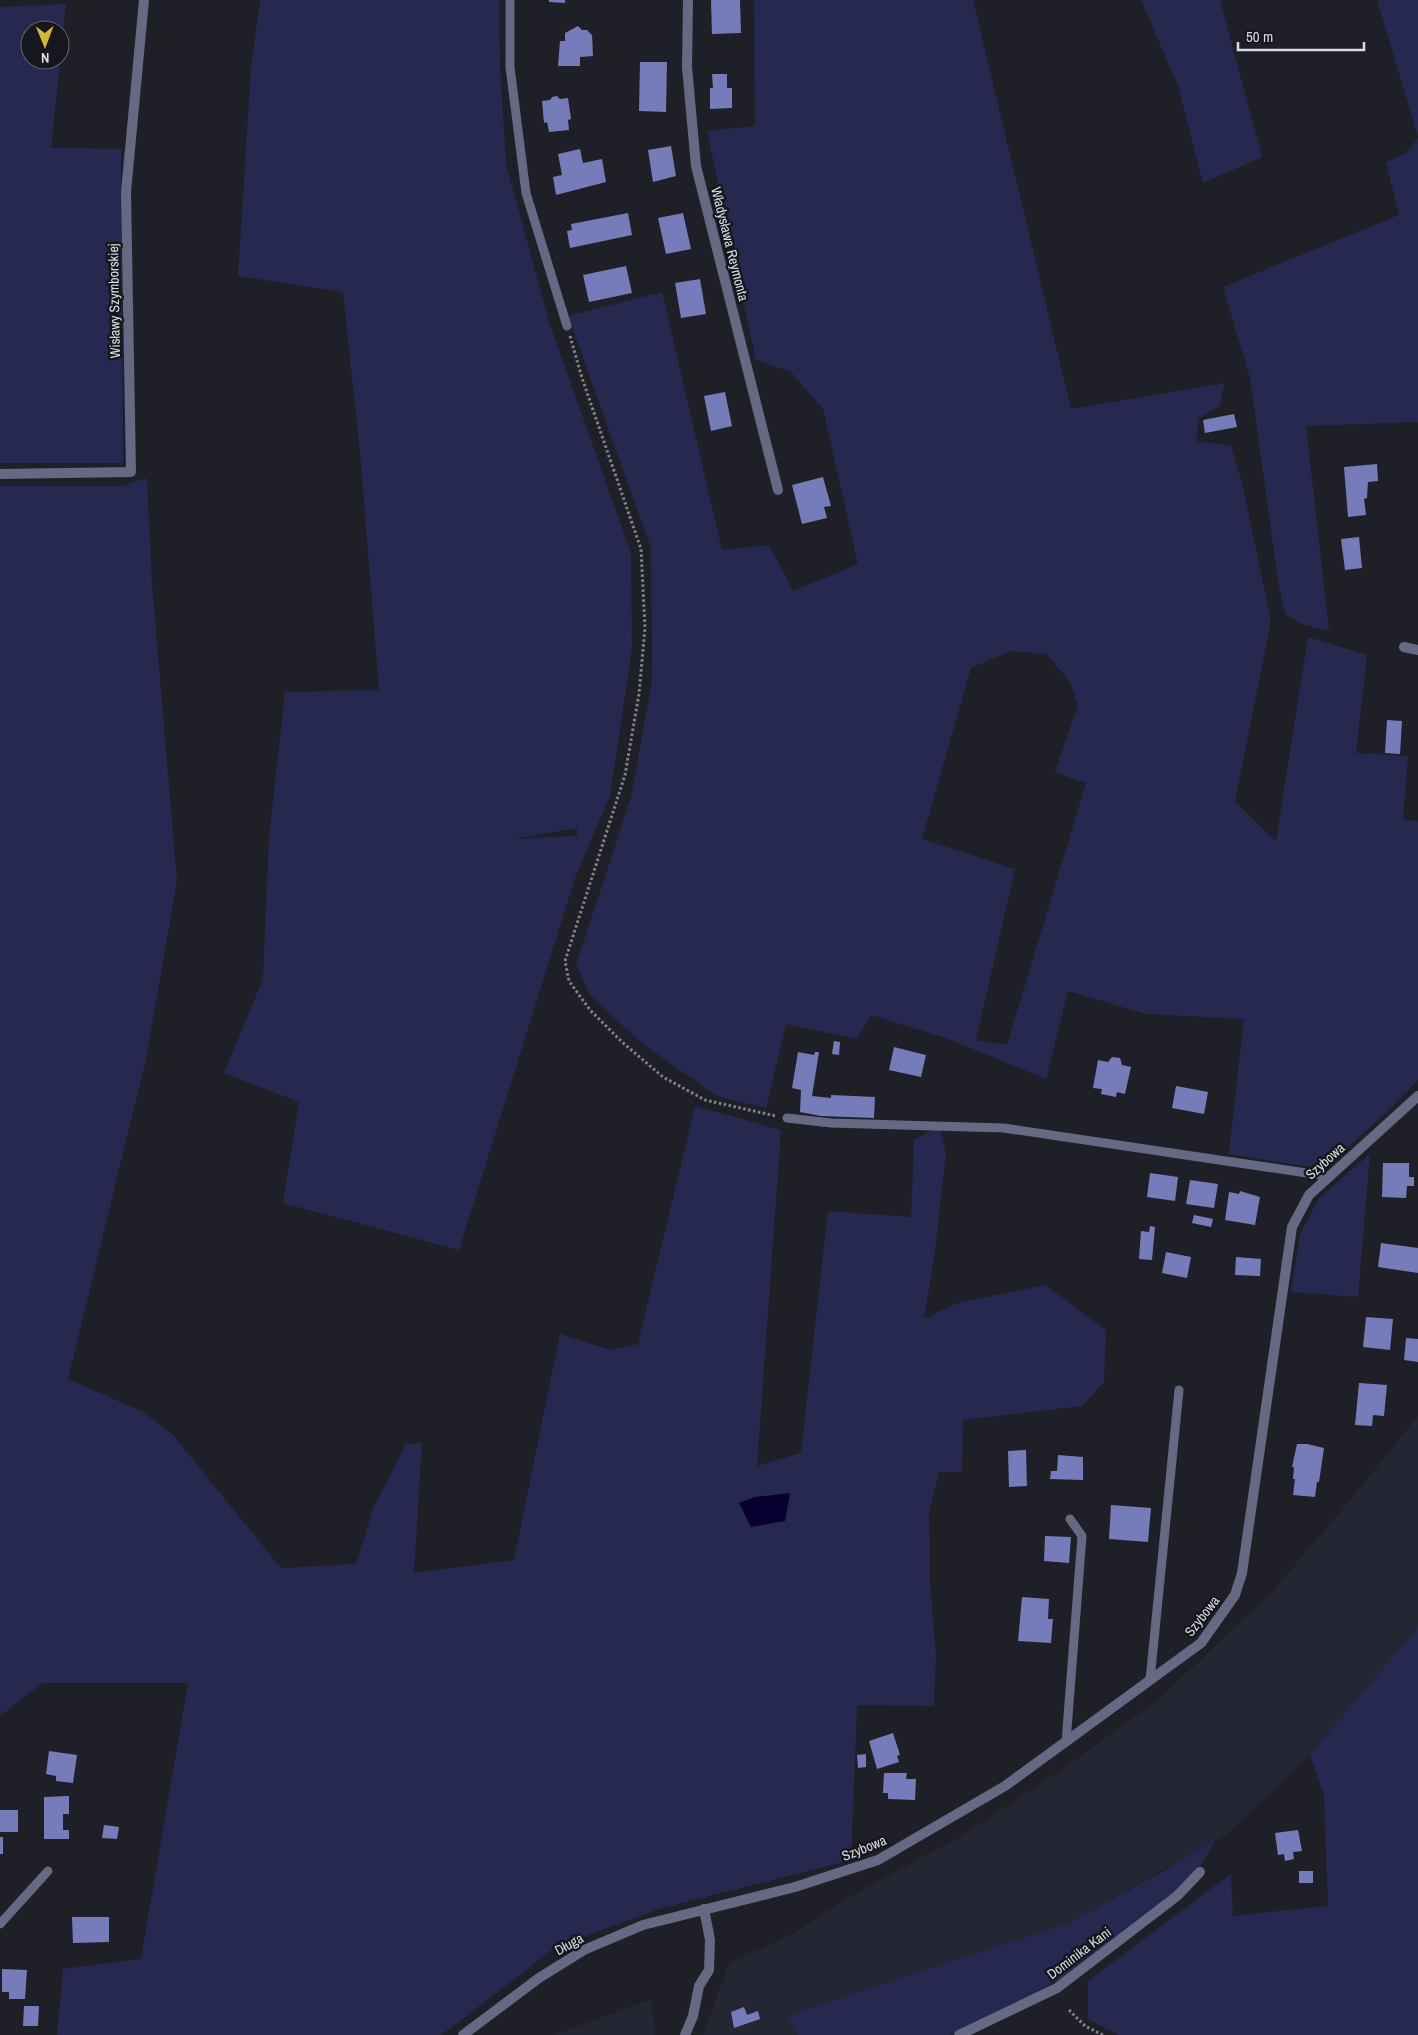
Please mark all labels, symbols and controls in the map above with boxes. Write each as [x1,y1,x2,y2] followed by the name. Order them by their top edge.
[20,20,70,70] north arrow
[1238,20,1364,52] scale bar
[1246,26,1273,47] text: 50 m
[41,49,50,67] text: N
[707,185,753,303] street label: Władysława Reymonta
[104,243,124,359] street label: Wisławy Szymborskiej
[1302,1138,1349,1183] street label: Szybowa
[1181,1592,1224,1640] street label: Szybowa
[839,1831,890,1865] street label: Szybowa
[1043,1923,1115,1983] street label: Dominika Kani
[552,1929,587,1959] street label: Długa

